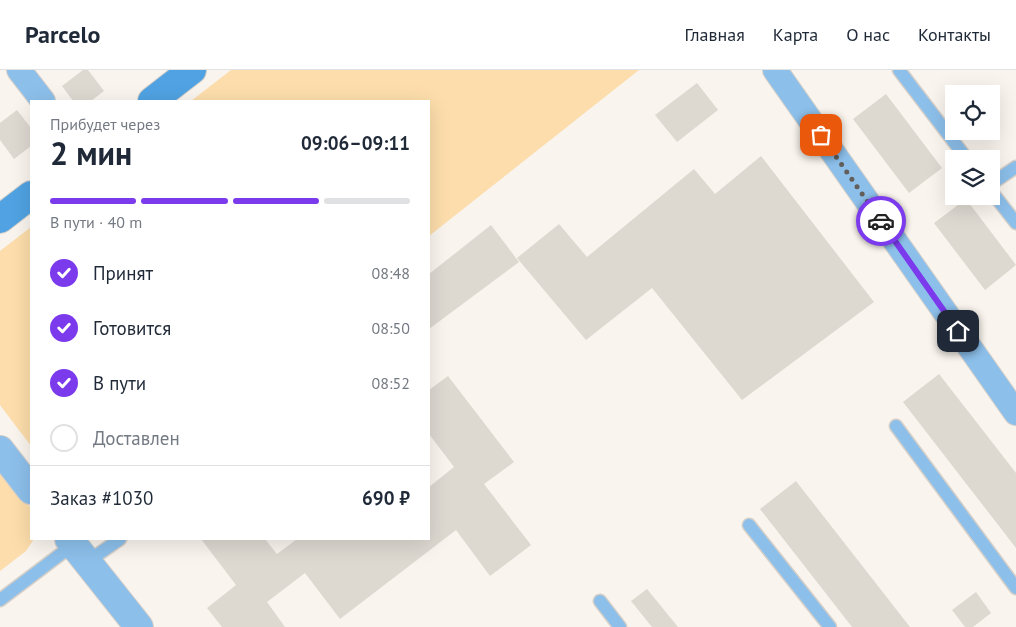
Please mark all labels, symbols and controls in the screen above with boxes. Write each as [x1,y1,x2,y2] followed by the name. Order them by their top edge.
[25,19,100,50] text: Parcelo
[684,23,745,46] text: Главная
[773,23,818,46] text: Карта
[846,23,890,46] text: О нас
[918,23,991,46] text: Контакты
[945,85,1000,205] map controls
[945,85,1000,140] button: locate
[50,114,160,134] text: Прибудет через
[800,114,842,156] pin
[807,121,835,149] icon: bag
[301,131,410,155] text: 09:06–09:11
[50,132,132,174] text: 2 мин
[945,150,1000,205] button: layers
[856,196,906,246] courier
[867,207,895,235] icon: car
[50,212,142,232] text: В пути · 40 m
[50,259,78,287] icon: check
[93,261,153,285] text: Принят
[372,263,410,283] text: 08:48
[937,310,979,352] pin
[50,314,78,342] icon: check
[93,316,171,340] text: Готовится
[944,317,972,345] icon: home
[372,318,410,338] text: 08:50
[50,369,78,397] icon: check
[93,371,146,395] text: В пути
[372,373,410,393] text: 08:52
[93,426,180,450] text: Доставлен
[50,486,153,510] text: Заказ #1030
[362,486,410,510] text: 690 ₽

